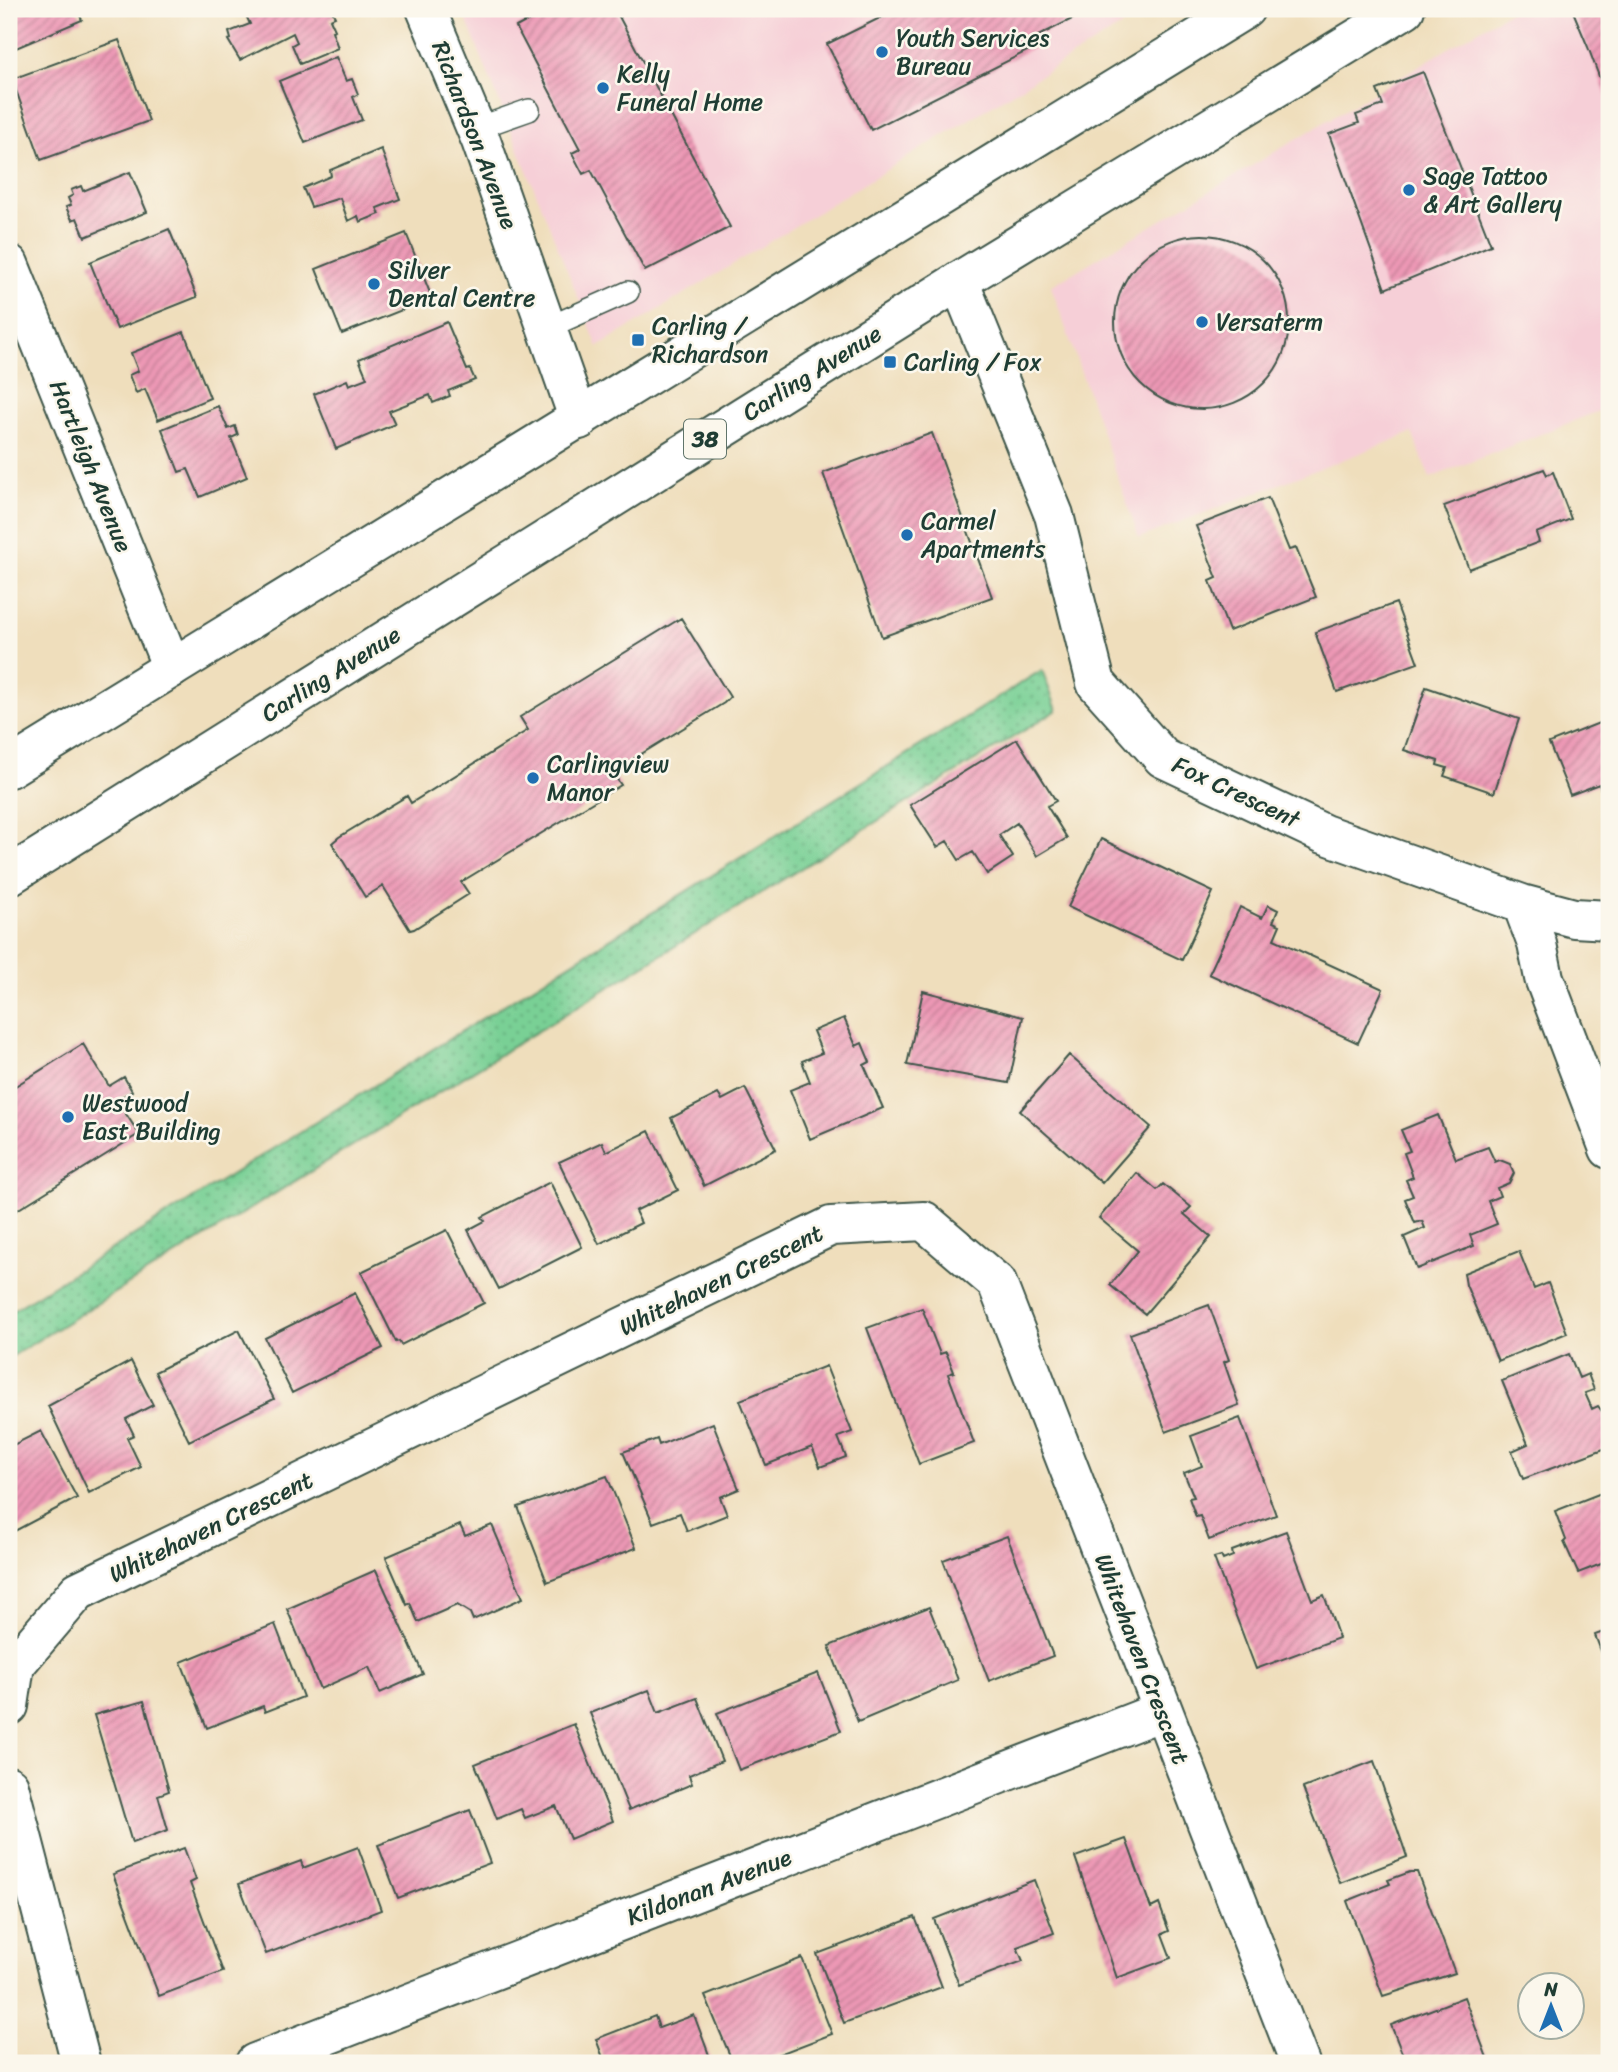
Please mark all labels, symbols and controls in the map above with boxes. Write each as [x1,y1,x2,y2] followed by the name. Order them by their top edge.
[896,17,1050,87] place label: Youth Services Bureau
[420,35,530,236] street label: Richardson Avenue
[874,44,890,60] marker: Youth Services Bureau
[617,53,763,123] place label: Kelly Funeral Home
[595,80,611,96] marker: Kelly Funeral Home
[1423,155,1563,225] place label: Sage Tattoo & Art Gallery
[1401,182,1417,198] marker: Sage Tattoo & Art Gallery
[388,249,535,319] place label: Silver Dental Centre
[366,276,382,292] marker: Silver Dental Centre
[1216,301,1323,343] place label: Versaterm
[652,305,768,375] place label: Carling / Richardson
[734,313,890,433] street label: Carling Avenue
[1194,314,1210,330] marker: Versaterm
[630,332,646,348] marker: Carling / Richardson
[904,341,1042,383] place label: Carling / Fox
[882,354,898,370] marker: Carling / Fox
[37,373,145,559] street label: Hartleigh Avenue
[684,420,726,458] road number: 38
[920,500,1046,570] place label: Carmel Apartments
[899,527,915,543] marker: Carmel Apartments
[253,614,409,734] street label: Carling Avenue
[547,743,670,813] place label: Carlingview Manor
[1165,744,1308,841] street label: Fox Crescent
[525,770,541,786] marker: Carlingview Manor
[82,1082,221,1152] place label: Westwood East Building
[60,1109,76,1125] marker: Westwood East Building
[612,1212,830,1348] street label: Whitehaven Crescent
[102,1459,320,1595] street label: Whitehaven Crescent
[1082,1547,1202,1771] street label: Whitehaven Crescent
[620,1836,798,1938] street label: Kildonan Avenue
[1516,1970,1586,2040] north arrow
[1543,1973,1558,2006] text: N

